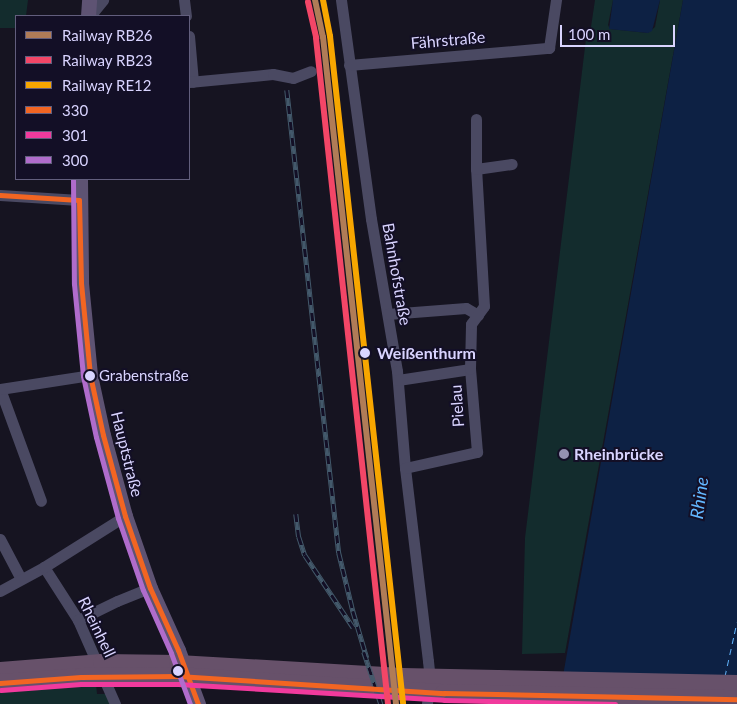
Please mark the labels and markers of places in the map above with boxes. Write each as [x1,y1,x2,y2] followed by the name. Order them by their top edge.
[377,343,476,363] place label: Weißenthurm
[357,345,373,361] marker: Weißenthurm
[99,367,189,385] place label: Grabenstraße
[85,371,95,381] marker: Grabenstraße
[574,444,663,464] place label: Rheinbrücke
[558,448,570,460] marker: Rheinbrücke
[173,666,183,676] unlabelled marker

